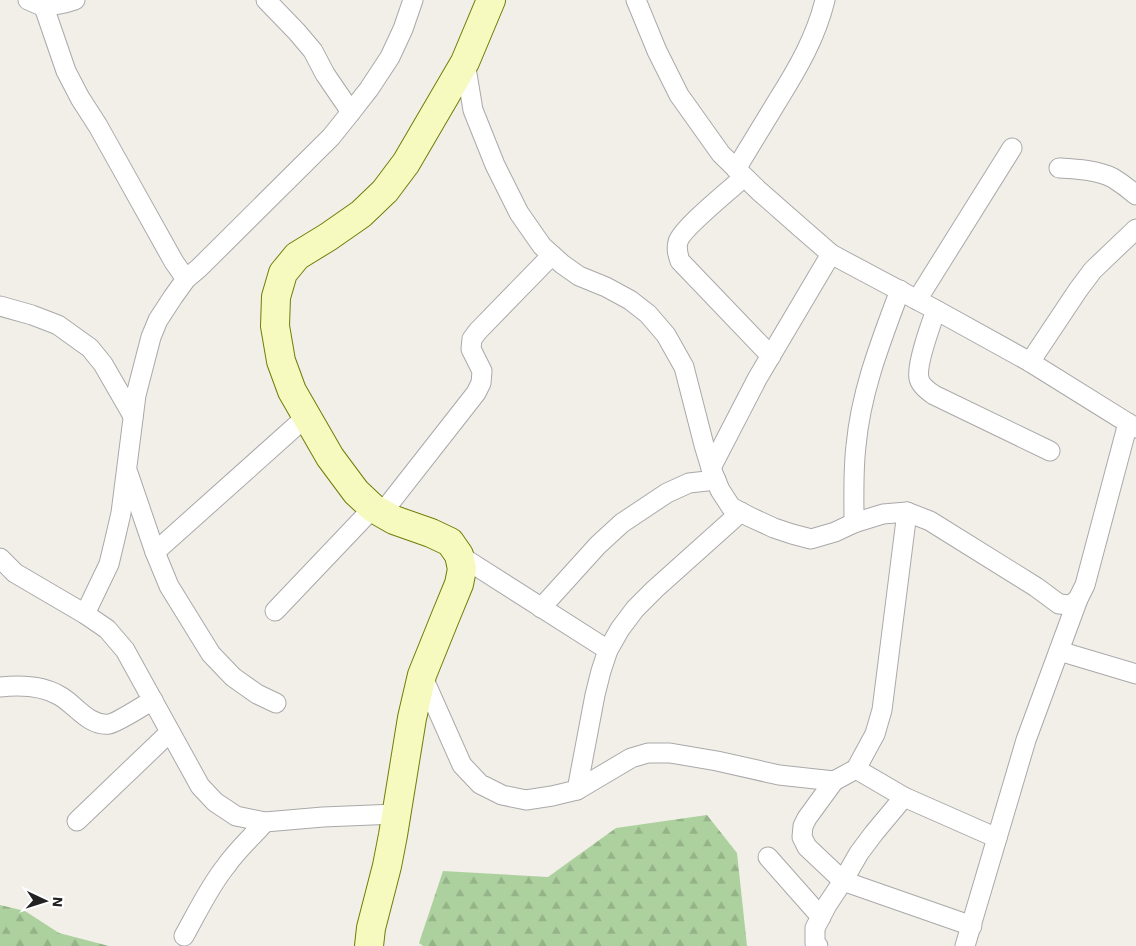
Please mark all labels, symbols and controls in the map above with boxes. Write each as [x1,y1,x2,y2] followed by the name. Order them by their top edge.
[20,876,70,926] north arrow
[50,896,66,908] text: N

